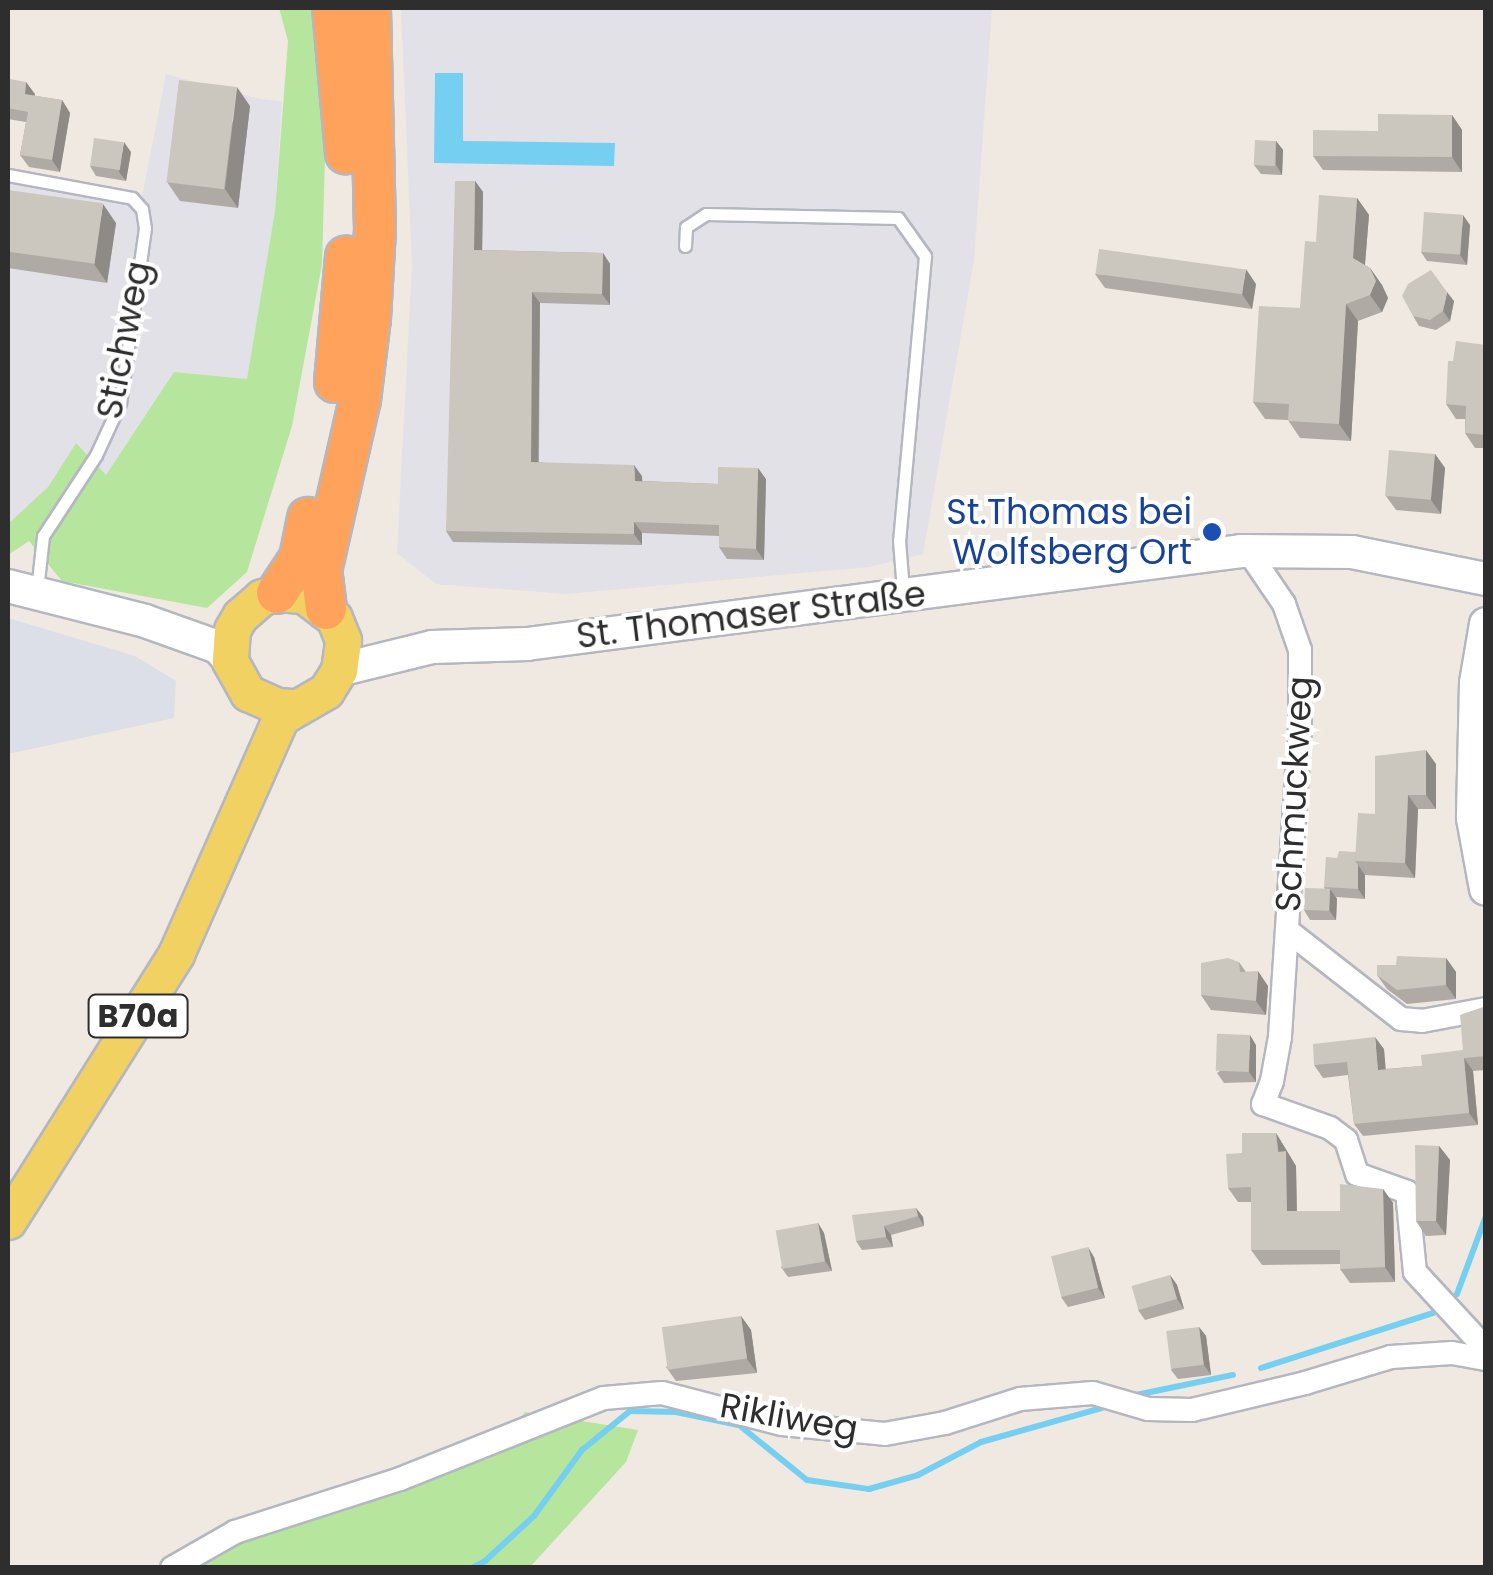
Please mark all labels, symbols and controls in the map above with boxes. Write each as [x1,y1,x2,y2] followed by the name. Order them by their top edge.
[88,258,160,422] street label: Stichweg
[946,491,1192,573] place label: St.Thomas bei Wolfsberg Ort
[1201,521,1223,543] marker: St.Thomas bei Wolfsberg Ort
[574,573,928,657] street label: St. Thomaser Straße
[1267,675,1321,913] street label: Schmuckweg
[86,989,190,1043] road number: B70a
[717,1384,861,1450] street label: Rikliweg

